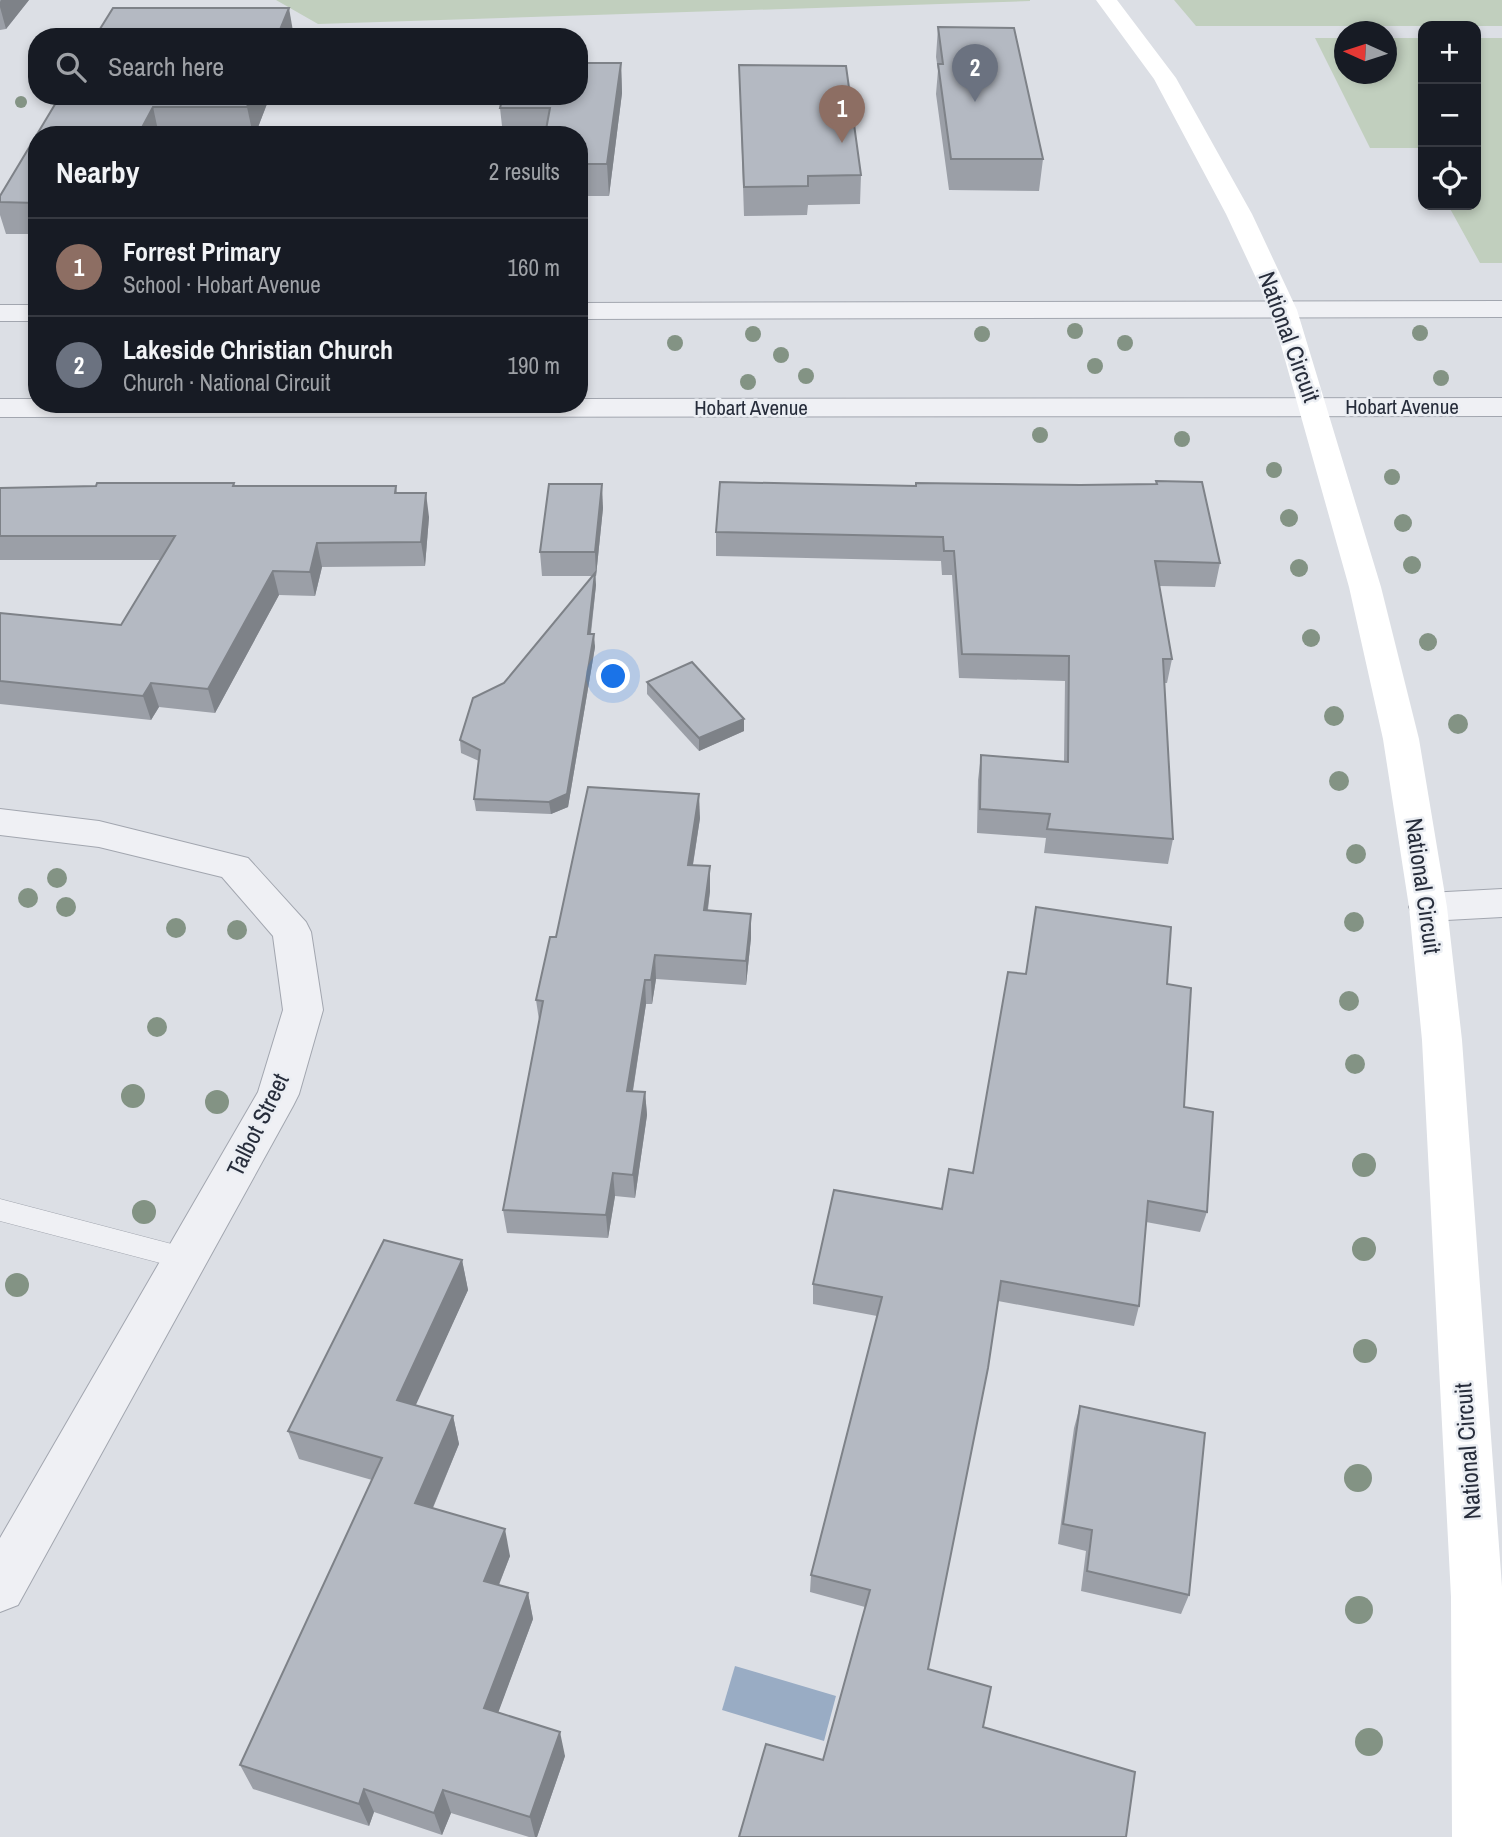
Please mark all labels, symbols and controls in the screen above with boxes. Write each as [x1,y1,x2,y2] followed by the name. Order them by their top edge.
[1334,21,1397,84] north arrow
[1418,21,1481,210] map controls
[1418,21,1481,84] button: +
[28,28,588,105] search box
[952,44,998,102] pin: 2
[52,48,90,86] icon: search
[108,49,224,84] text: Search here
[1418,84,1481,147] button: −
[819,85,865,143] pin: 1
[1418,147,1481,210] button: locate
[56,152,139,192] text: Nearby
[489,156,560,187] text: 2 results
[123,234,281,269] text: Forrest Primary
[74,252,84,283] text: 1
[508,252,560,283] text: 160 m
[1252,267,1329,407] street label: National Circuit
[123,269,321,300] text: School · Hobart Avenue
[123,332,393,367] text: Lakeside Christian Church
[74,350,84,381] text: 2
[508,350,560,381] text: 190 m
[123,367,331,398] text: Church · National Circuit
[1345,392,1459,421] street label: Hobart Avenue
[694,393,808,422] street label: Hobart Avenue
[596,659,630,693] your location
[1399,816,1449,956] street label: National Circuit
[218,1067,296,1181] street label: Talbot Street
[1446,1381,1488,1520] street label: National Circuit

